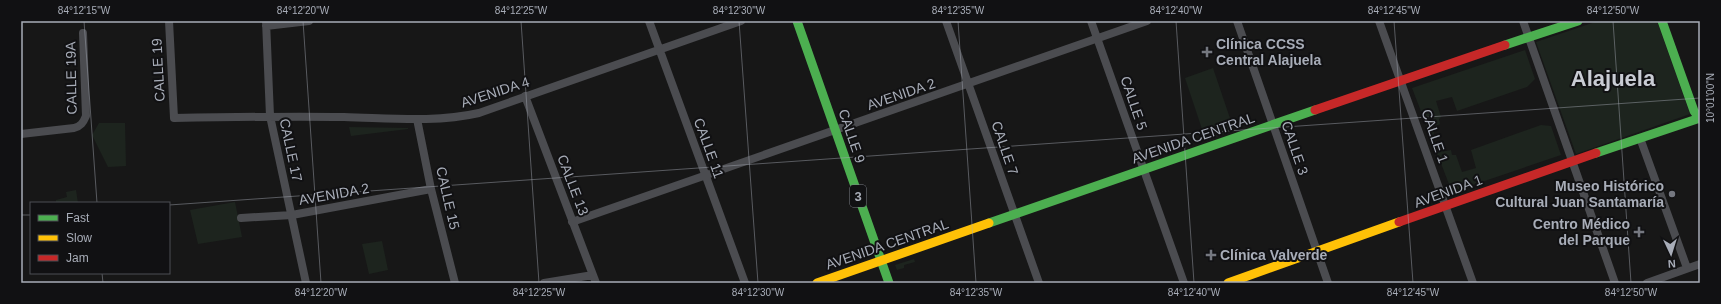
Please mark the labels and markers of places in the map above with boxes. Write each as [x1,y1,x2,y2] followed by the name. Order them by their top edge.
[1216,36,1322,68] place label: Clínica CCSS Central Alajuela
[1201,46,1213,58] marker: Clínica CCSS Central Alajuela
[1495,178,1664,210] place label: Museo Histórico Cultural Juan Santamaría
[1667,189,1677,199] marker: Museo Histórico Cultural Juan Santamaría
[1533,216,1630,248] place label: Centro Médico del Parque
[1633,226,1645,238] marker: Centro Médico del Parque
[1220,247,1328,263] place label: Clínica Valverde
[1205,249,1217,261] marker: Clínica Valverde

